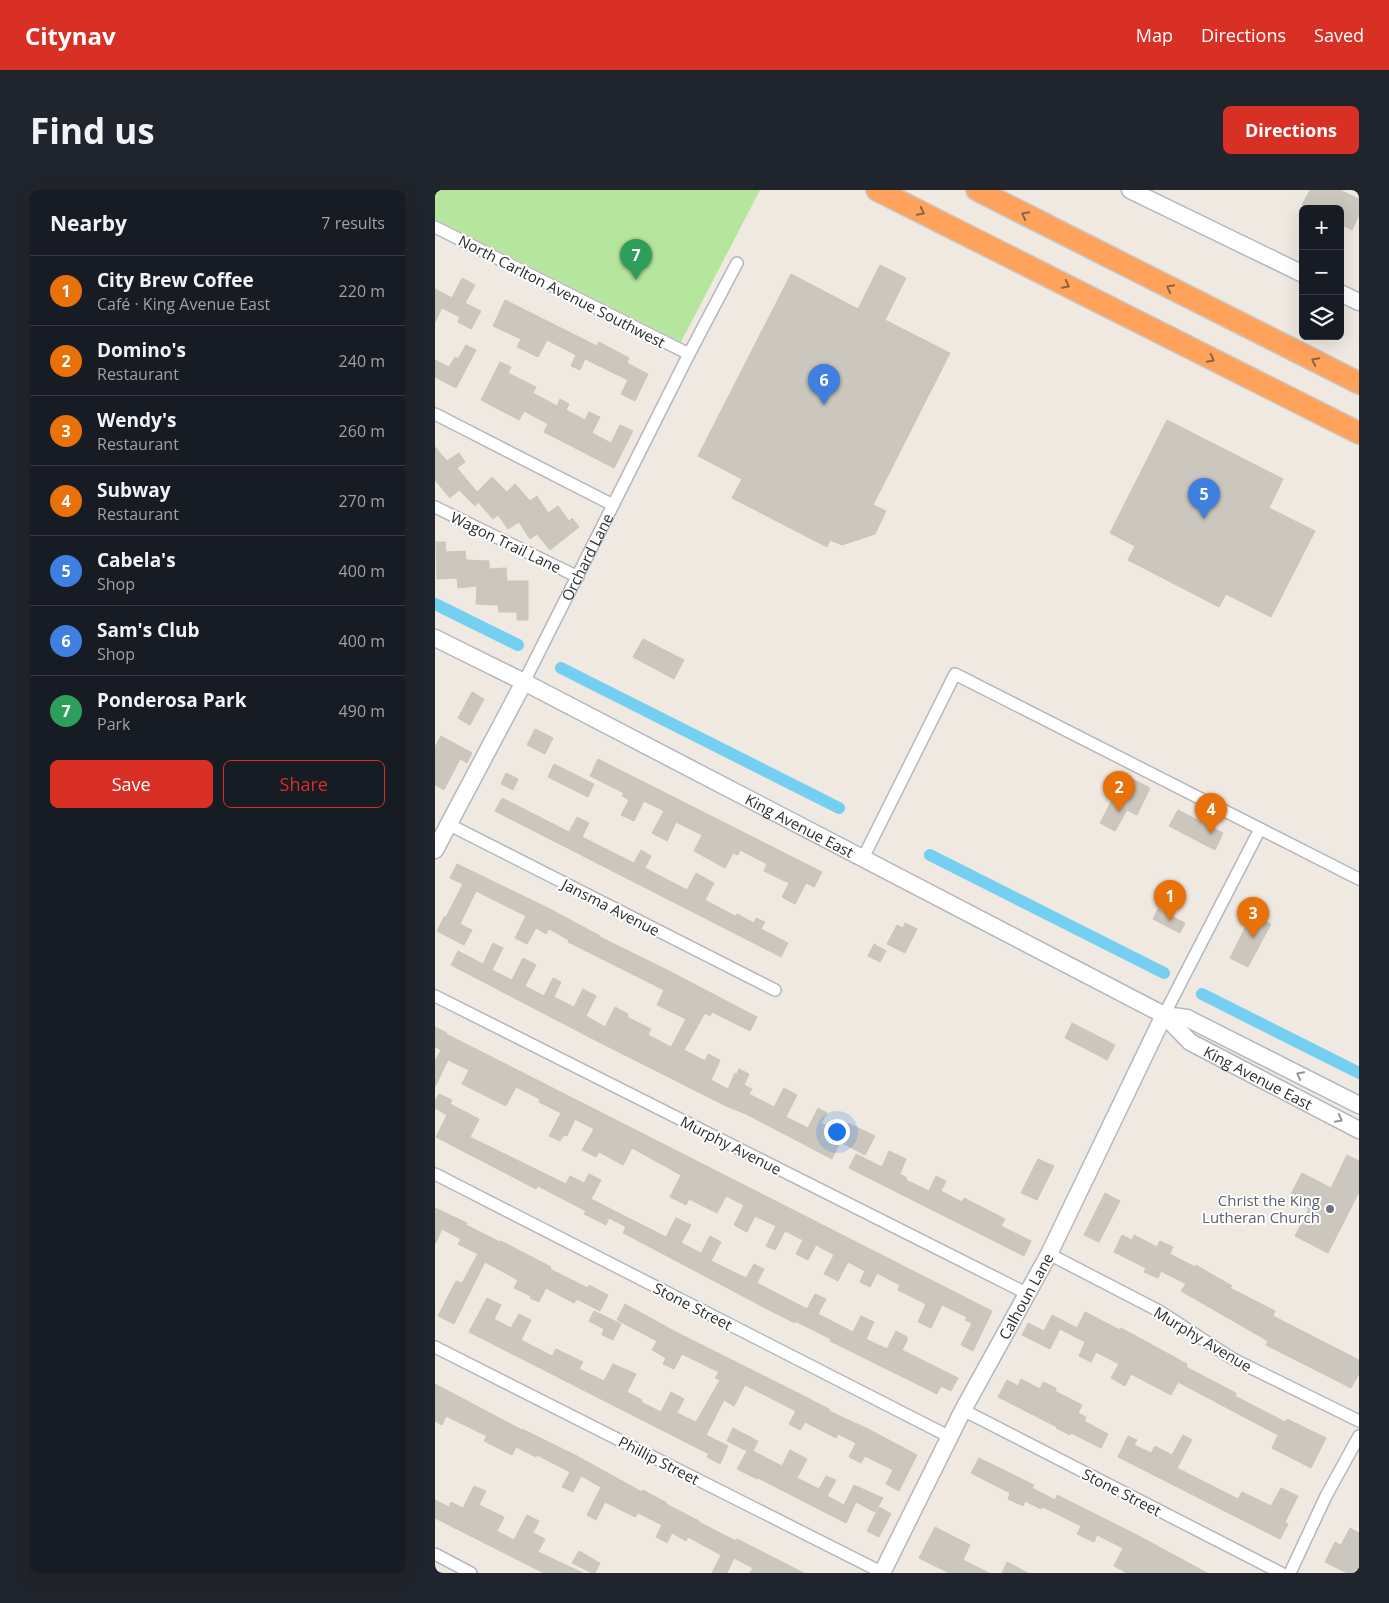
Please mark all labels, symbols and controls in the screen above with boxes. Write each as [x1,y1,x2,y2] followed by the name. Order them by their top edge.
[25,19,116,52] text: Citynav
[1136,23,1173,47] text: Map
[1201,23,1286,47] text: Directions
[1314,23,1364,47] text: Saved
[1223,106,1359,154] button: Directions
[30,107,155,154] text: Find us
[1299,205,1344,340] map controls
[1299,205,1344,250] button: +
[916,206,925,216] one-way arrow
[50,209,127,237] text: Nearby
[1022,211,1031,221] one-way arrow
[321,212,385,234] text: 7 results
[455,230,669,352] street label: North Carlton Avenue Southwest
[620,239,652,280] pin: 7
[1299,250,1344,295] button: −
[97,267,254,293] text: City Brew Coffee
[1061,279,1070,289] one-way arrow
[61,280,71,302] text: 1
[339,280,385,302] text: 220 m
[1167,284,1176,294] one-way arrow
[97,293,270,315] text: Café · King Avenue East
[1299,295,1344,340] button: layers
[97,337,186,363] text: Domino's
[61,350,71,372] text: 2
[339,350,385,372] text: 240 m
[1206,353,1215,363] one-way arrow
[1312,357,1321,367] one-way arrow
[97,363,179,385] text: Restaurant
[808,364,840,405] pin: 6
[97,407,176,433] text: Wendy's
[61,420,71,442] text: 3
[339,420,385,442] text: 260 m
[97,433,179,455] text: Restaurant
[97,477,171,503] text: Subway
[1188,478,1220,519] pin: 5
[61,490,71,512] text: 4
[339,490,385,512] text: 270 m
[97,503,179,525] text: Restaurant
[447,507,565,577] street label: Wagon Trail Lane
[556,510,617,604] street label: Orchard Lane
[97,547,176,573] text: Cabela's
[61,560,71,582] text: 5
[339,560,385,582] text: 400 m
[97,573,135,595] text: Shop
[97,617,199,643] text: Sam's Club
[61,630,71,652] text: 6
[339,630,385,652] text: 400 m
[97,643,135,665] text: Shop
[97,687,247,713] text: Ponderosa Park
[61,700,71,722] text: 7
[339,700,385,722] text: 490 m
[97,713,130,735] text: Park
[50,760,213,808] button: Save
[223,760,385,808] button: Share
[1103,771,1135,812] pin: 2
[742,789,857,862] street label: King Avenue East
[1195,793,1227,834] pin: 4
[557,873,663,940] street label: Jansma Avenue
[1154,880,1186,921] pin: 1
[1237,897,1269,938] pin: 3
[1200,1041,1316,1114] street label: King Avenue East
[1296,1071,1305,1081] one-way arrow
[677,1111,785,1179] street label: Murphy Avenue
[1334,1113,1343,1123] one-way arrow
[824,1119,850,1145] your location
[1202,1190,1320,1227] place label: Christ the King Lutheran Church
[1324,1203,1336,1215] marker: Christ the King Lutheran Church
[994,1249,1058,1343] street label: Calhoun Lane
[650,1278,736,1334] street label: Stone Street
[1150,1302,1256,1376] street label: Murphy Avenue
[615,1431,703,1489] street label: Phillip Street
[1079,1464,1165,1520] street label: Stone Street

